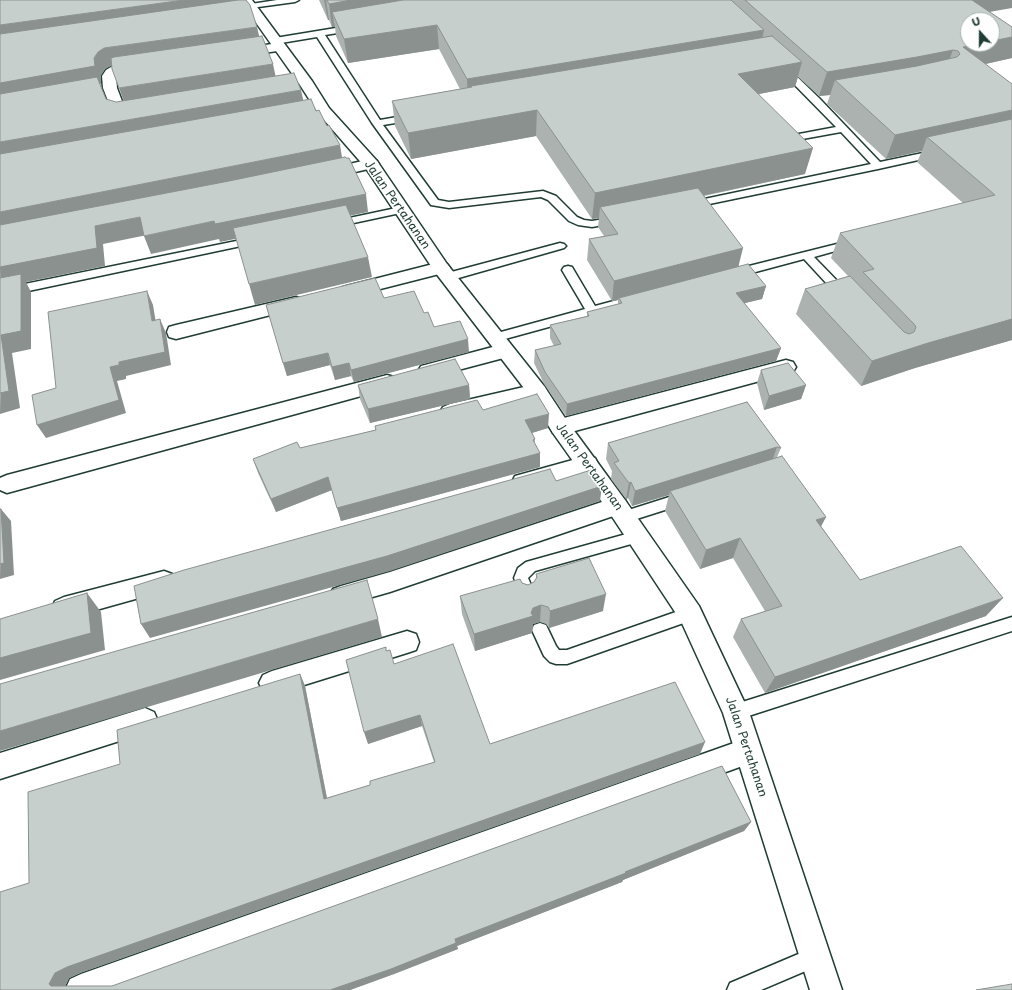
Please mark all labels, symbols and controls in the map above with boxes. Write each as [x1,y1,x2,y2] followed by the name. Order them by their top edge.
[960,12,1000,52] north arrow
[969,12,983,31] text: U
[361,158,433,252] street label: Jalan Pertahanan
[552,420,626,514] street label: Jalan Pertahanan
[722,695,770,799] street label: Jalan Pertahanan

